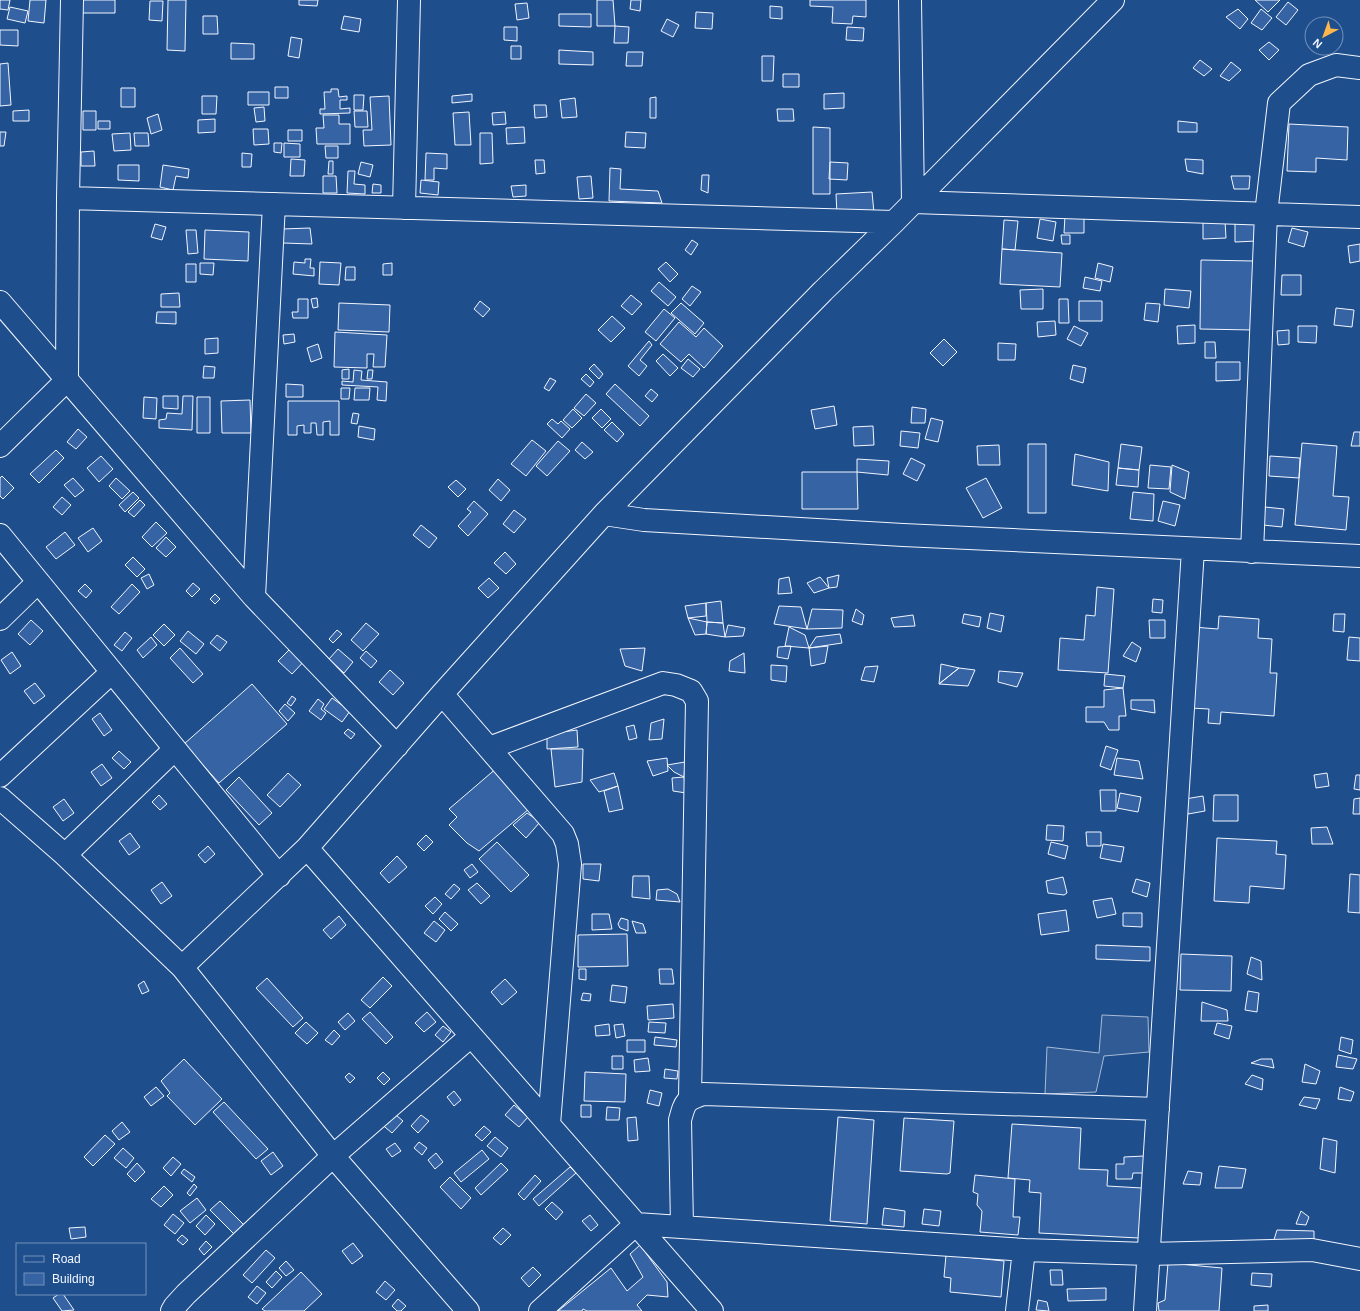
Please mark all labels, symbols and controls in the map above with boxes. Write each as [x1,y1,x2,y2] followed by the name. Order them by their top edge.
[1304,16,1344,56] north arrow
[1310,36,1324,51] text: N
[16,1243,146,1295] legend
[52,1252,81,1266] text: Road
[52,1272,95,1286] text: Building

